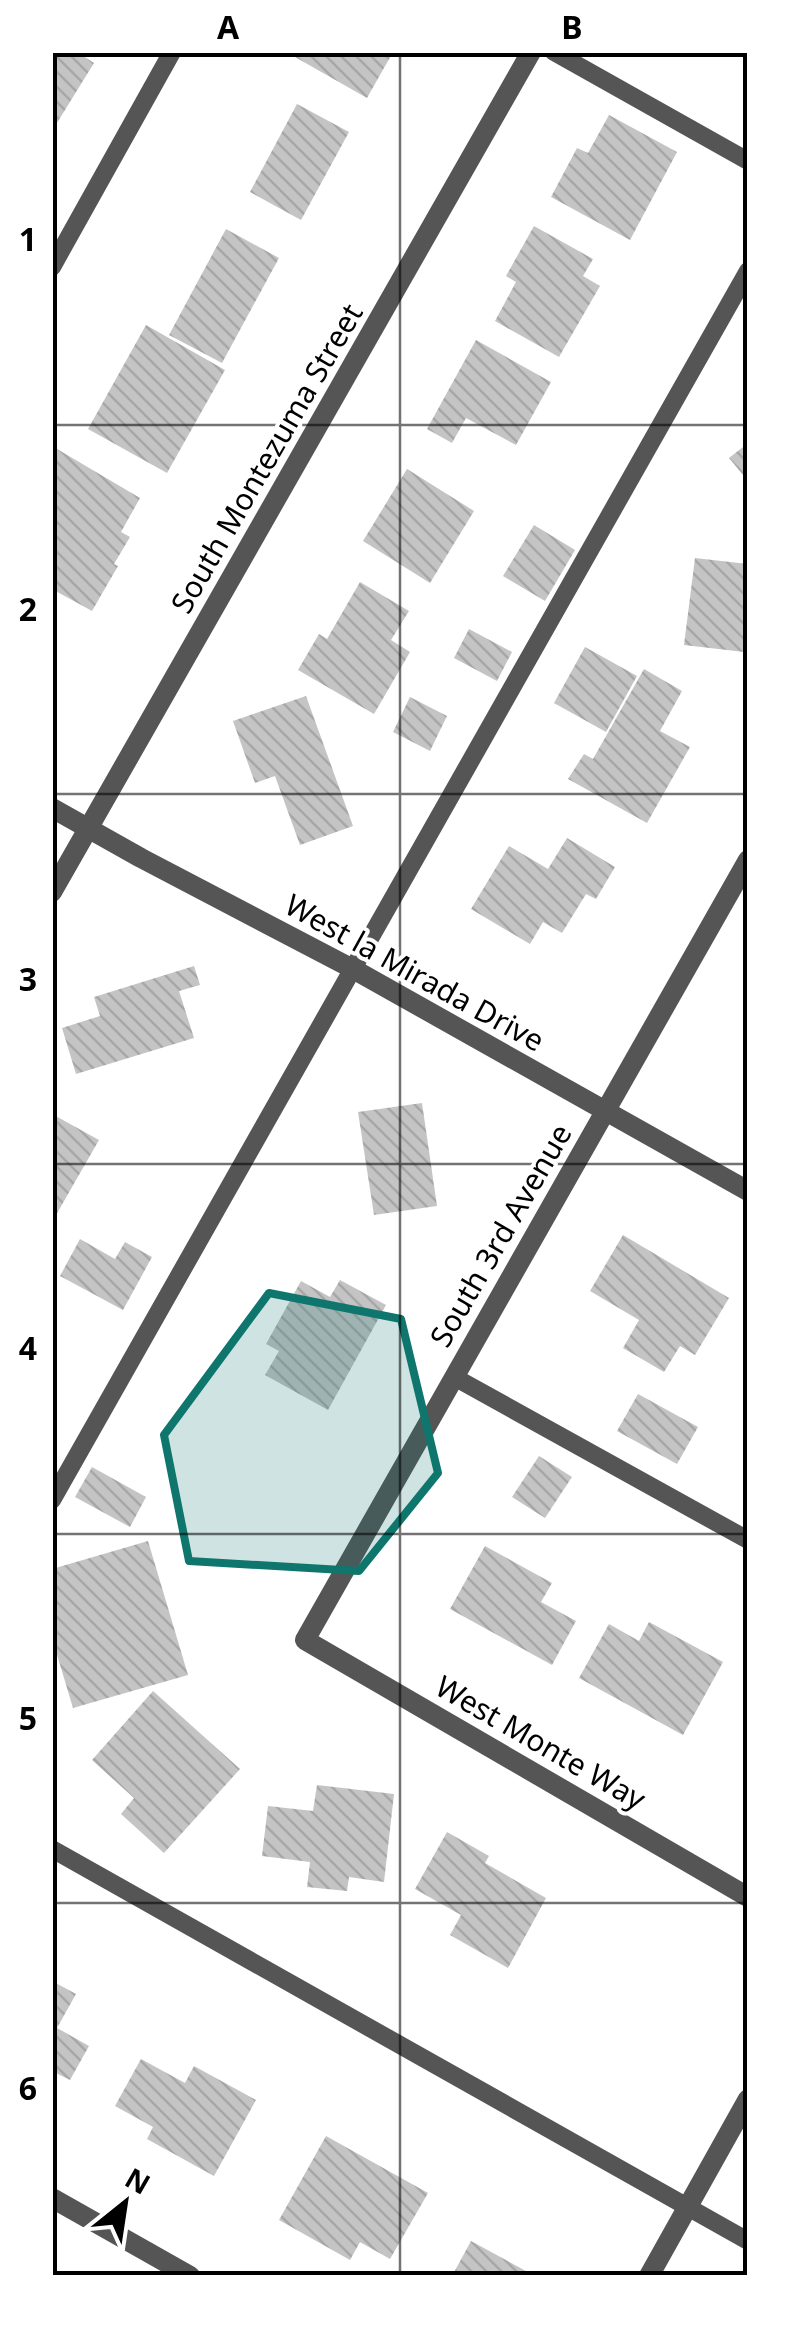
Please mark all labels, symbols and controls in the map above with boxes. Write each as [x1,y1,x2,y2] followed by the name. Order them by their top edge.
[217,5,240,48] text: A
[561,5,583,48] text: B
[19,217,37,260] text: 1
[161,296,372,620] street label: South Montezuma Street
[19,587,37,630] text: 2
[278,884,552,1060] street label: West la Mirada Drive
[19,957,37,1000] text: 3
[420,1116,580,1354] street label: South 3rd Avenue
[19,1326,37,1369] text: 4
[429,1665,654,1819] street label: West Monte Way
[19,1696,37,1739] text: 5
[19,2066,37,2109] text: 6
[75,2153,175,2253] north arrow
[119,2158,157,2203] text: N

